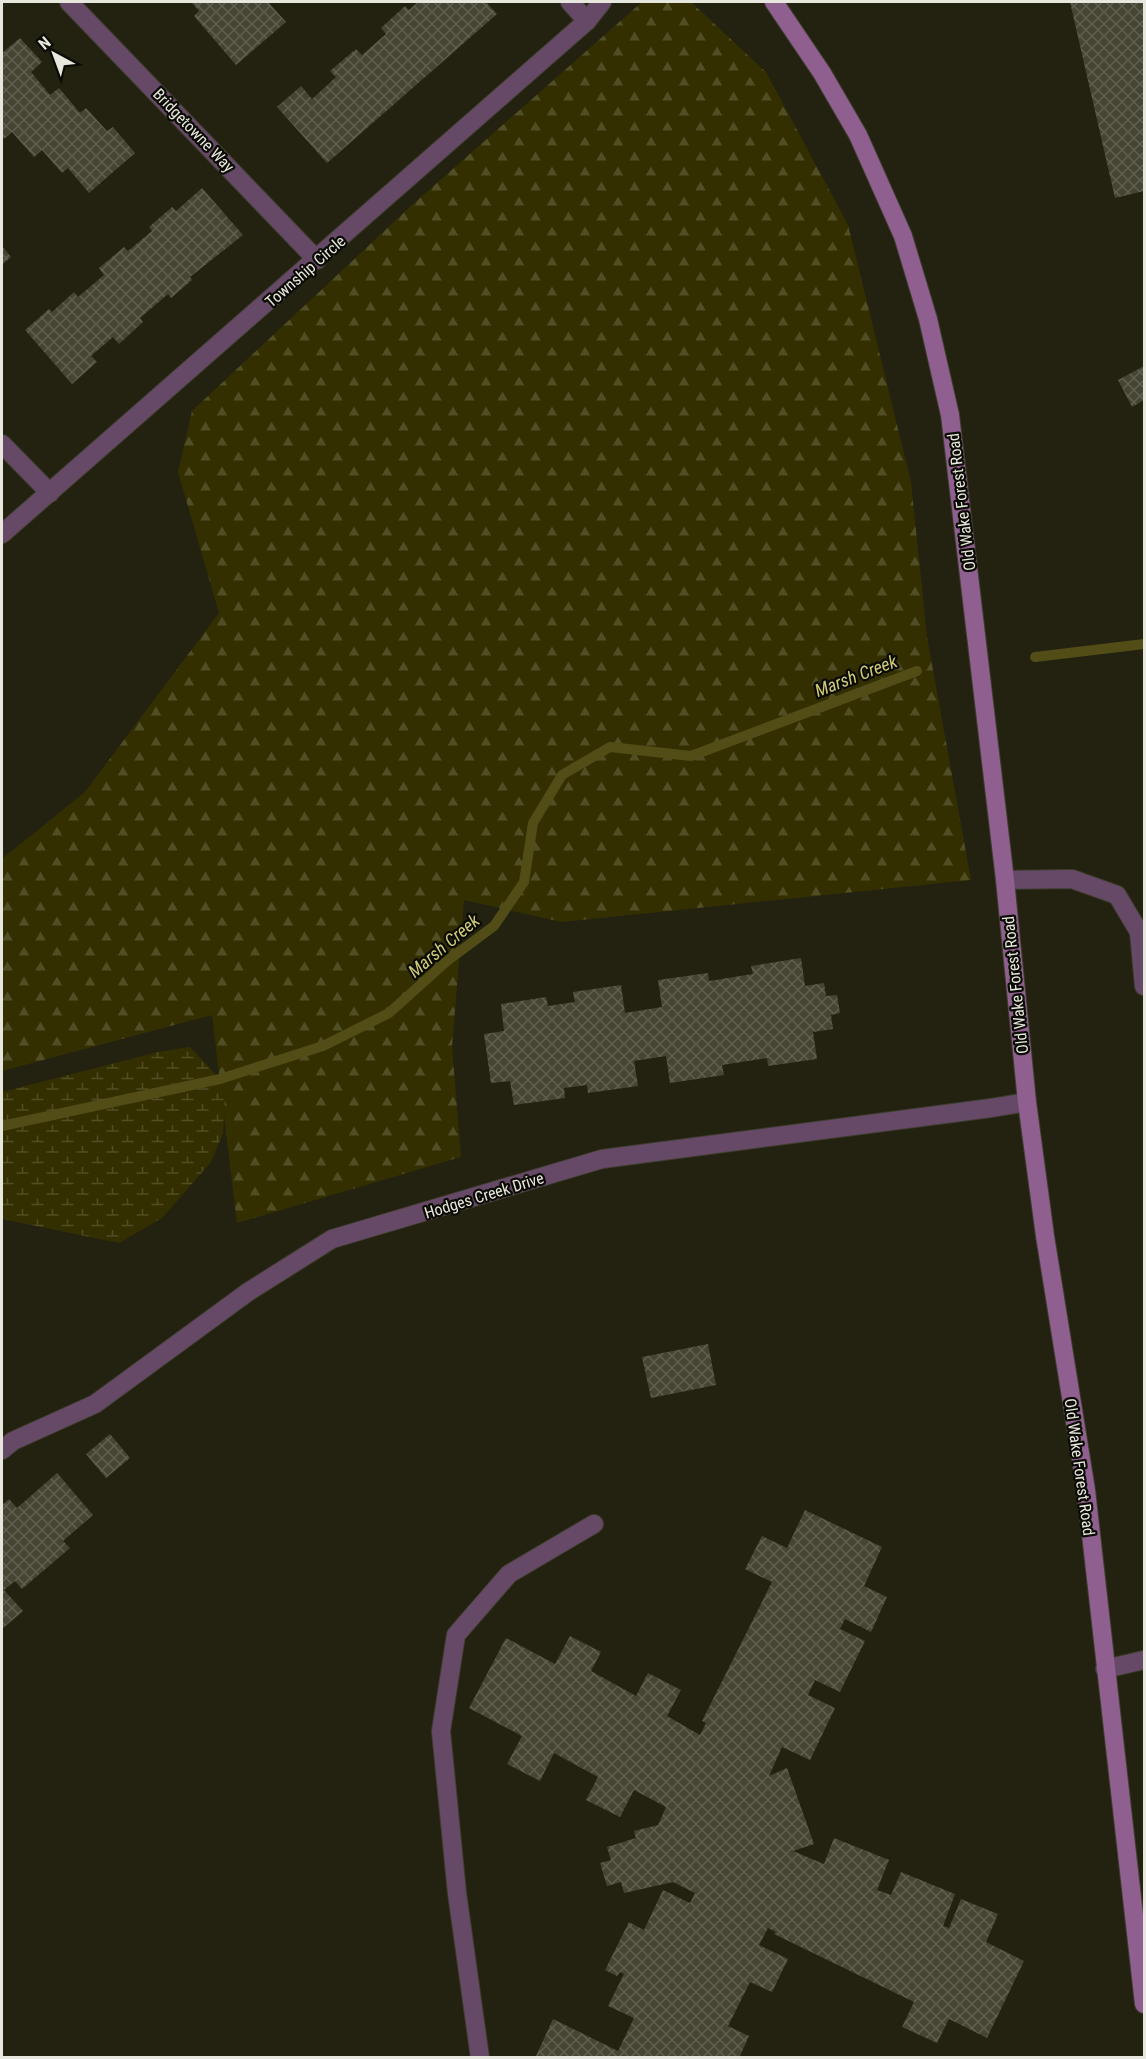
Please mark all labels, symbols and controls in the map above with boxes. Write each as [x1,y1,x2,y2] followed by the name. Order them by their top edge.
[24,24,84,84] north arrow
[35,33,54,53] text: N
[149,85,238,176] street label: Bridgetowne Way
[261,231,349,311] street label: Township Circle
[944,432,979,572] street label: Old Wake Forest Road
[812,650,901,701] water label: Marsh Creek
[404,909,484,982] water label: Marsh Creek
[999,915,1032,1055] street label: Old Wake Forest Road
[422,1168,546,1223] street label: Hodges Creek Drive
[1060,1397,1099,1537] street label: Old Wake Forest Road

